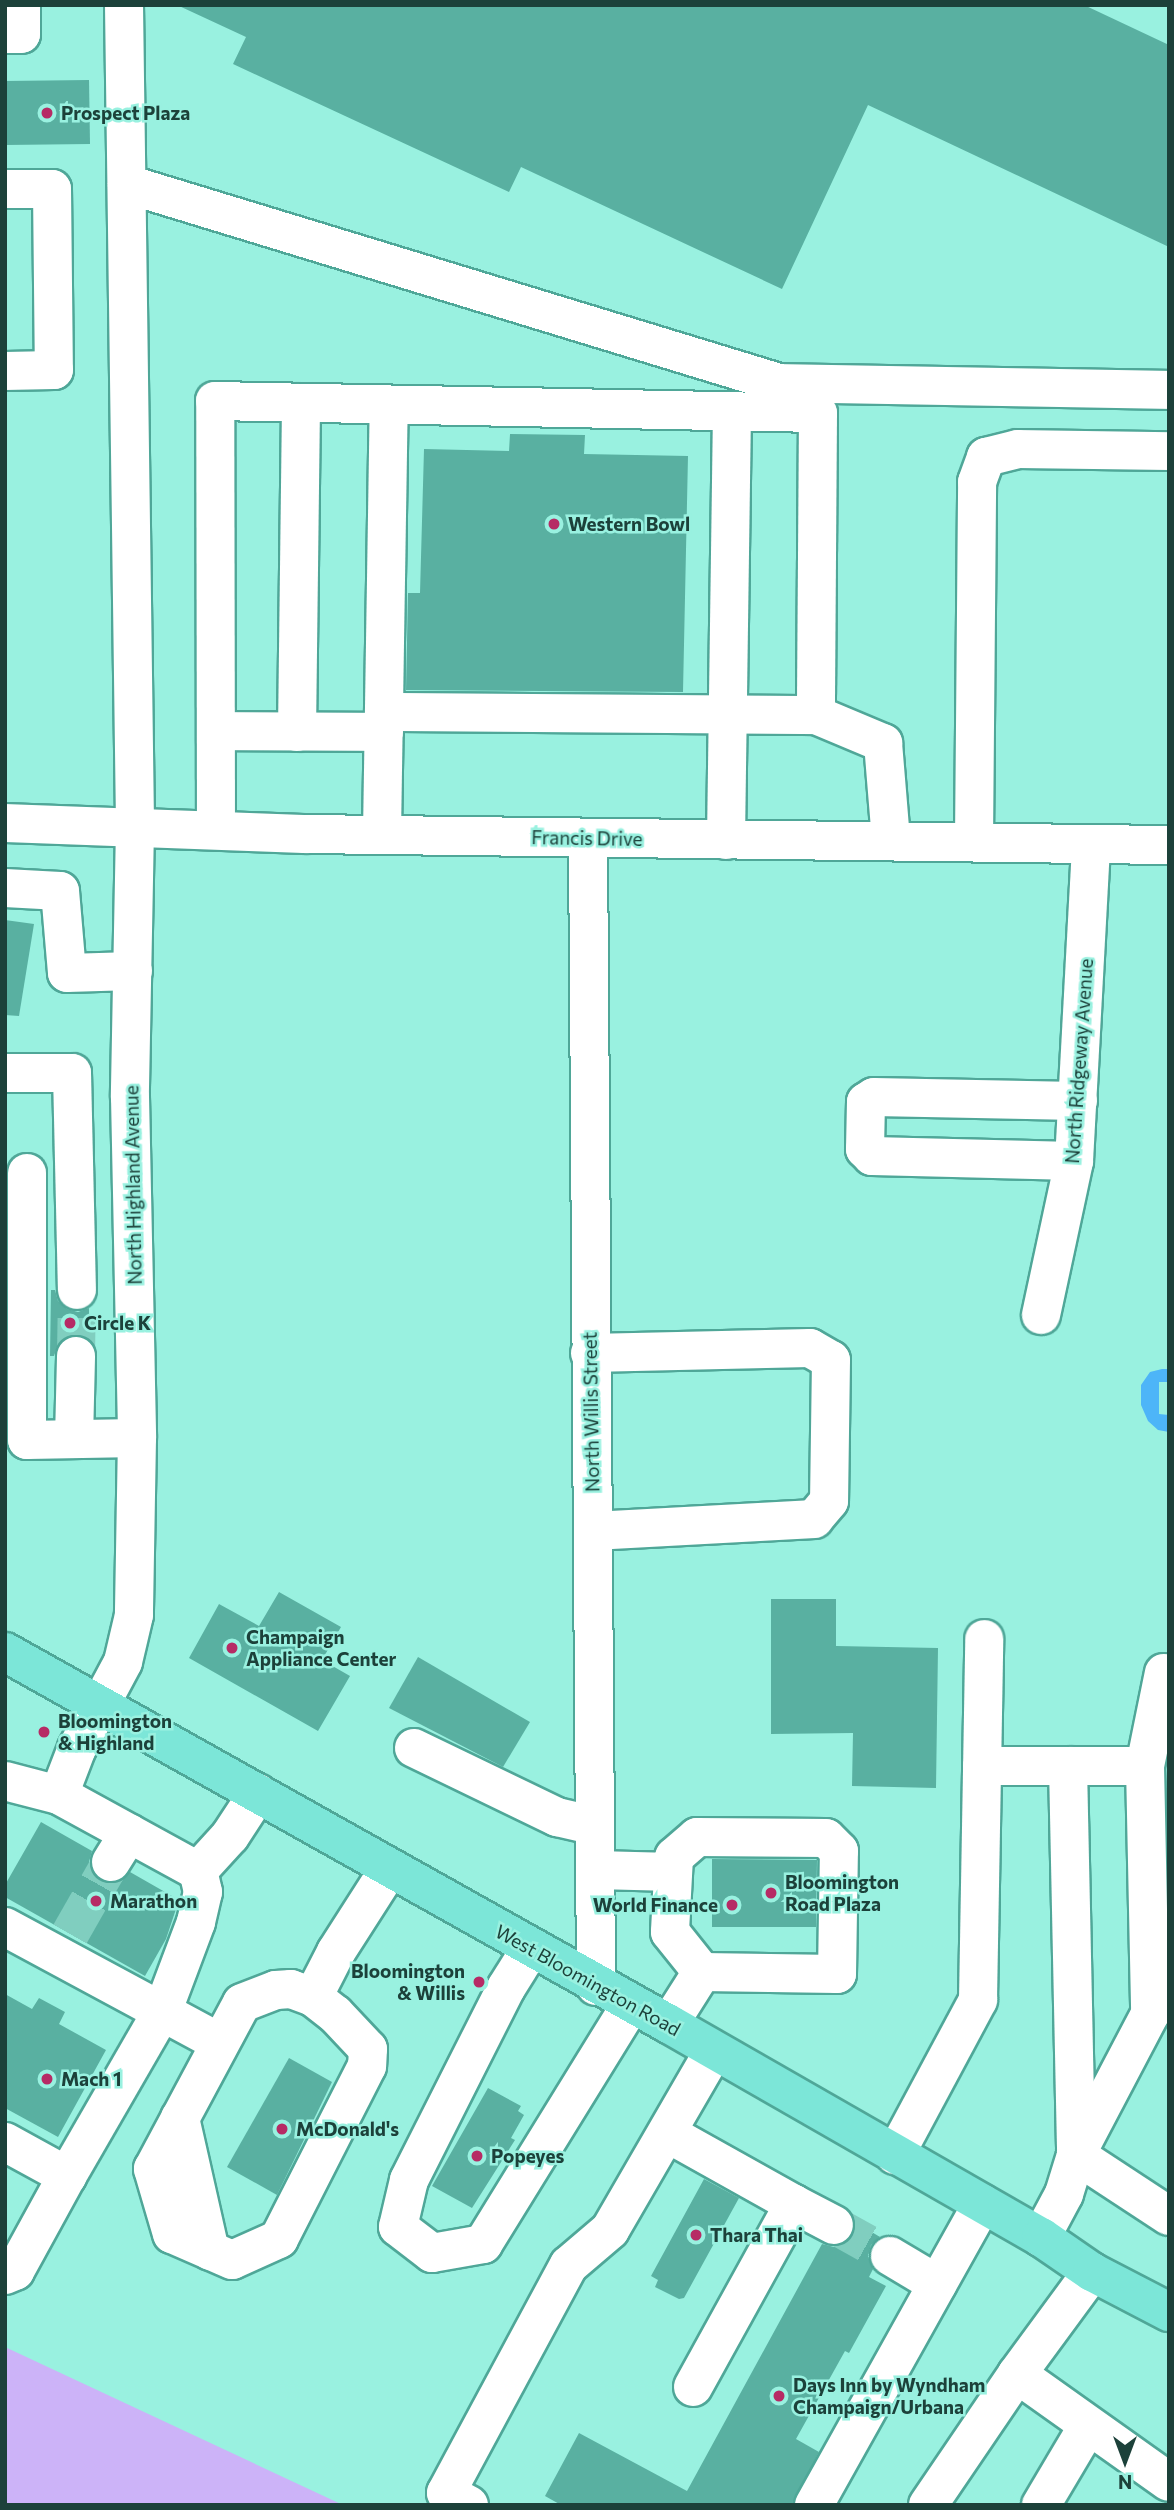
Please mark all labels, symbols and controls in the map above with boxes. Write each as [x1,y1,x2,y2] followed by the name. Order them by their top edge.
[61,102,190,124] place label: Prospect Plaza
[39,105,55,121] marker: Prospect Plaza
[568,513,690,535] place label: Western Bowl
[546,516,562,532] marker: Western Bowl
[531,826,643,850] street label: Francis Drive
[1060,958,1098,1164] street label: North Ridgeway Avenue
[120,1085,146,1285] street label: North Highland Avenue
[84,1312,151,1334] place label: Circle K
[62,1315,78,1331] marker: Circle K
[578,1332,604,1492] street label: North Willis Street
[246,1626,396,1670] place label: Champaign Appliance Center
[224,1640,240,1656] marker: Champaign Appliance Center
[58,1710,172,1754] place label: Bloomington & Highland
[36,1724,52,1740] marker: Bloomington & Highland
[785,1871,899,1915] place label: Bloomington Road Plaza
[763,1885,779,1901] marker: Bloomington Road Plaza
[110,1890,197,1912] place label: Marathon
[88,1893,104,1909] marker: Marathon
[593,1894,718,1916] place label: World Finance
[724,1897,740,1913] marker: World Finance
[491,1920,685,2040] street label: West Bloomington Road
[351,1960,465,2004] place label: Bloomington & Willis
[471,1974,487,1990] marker: Bloomington & Willis
[61,2068,122,2090] place label: Mach 1
[39,2071,55,2087] marker: Mach 1
[296,2118,399,2140] place label: McDonald's
[274,2121,290,2137] marker: McDonald's
[491,2145,564,2167] place label: Popeyes
[469,2148,485,2164] marker: Popeyes
[710,2224,803,2246] place label: Thara Thai
[688,2227,704,2243] marker: Thara Thai
[793,2374,985,2418] place label: Days Inn by Wyndham Champaign/Urbana
[771,2388,787,2404] marker: Days Inn by Wyndham Champaign/Urbana
[1090,2426,1160,2496] north arrow
[1118,2471,1132,2494] text: N

